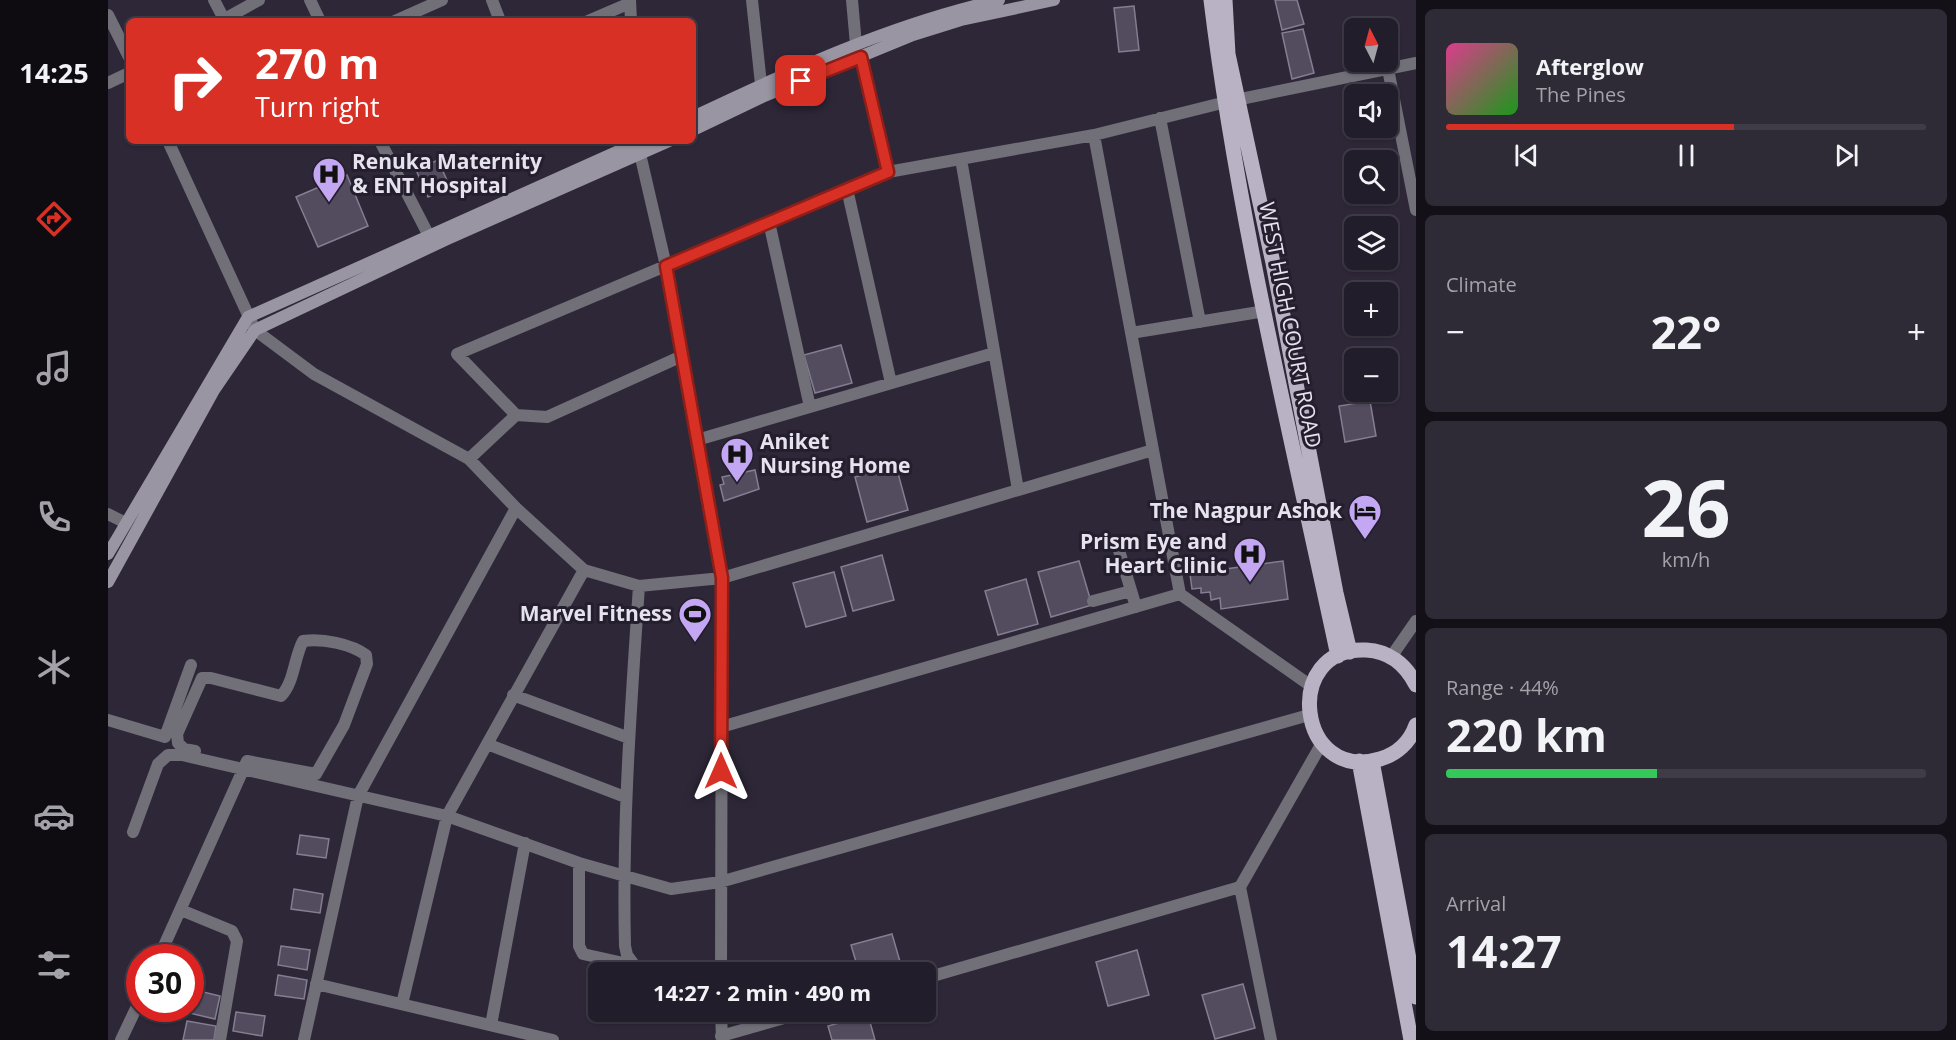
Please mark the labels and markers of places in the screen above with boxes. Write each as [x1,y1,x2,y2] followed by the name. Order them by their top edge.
[775,55,826,106] pin
[352,147,542,199] place label: Renuka Maternity & ENT Hospital
[311,156,347,203] hospital icon: Renuka Maternity & ENT Hospital
[760,427,910,479] place label: Aniket Nursing Home
[719,436,755,483] hospital icon: Aniket Nursing Home
[1347,493,1383,540] hotel icon: The Nagpur Ashok
[1150,496,1343,524] place label: The Nagpur Ashok
[1080,527,1227,579] place label: Prism Eye and Heart Clinic
[1232,536,1268,583] hospital icon: Prism Eye and Heart Clinic
[677,596,713,643] sports icon: Marvel Fitness
[520,599,672,627] place label: Marvel Fitness

